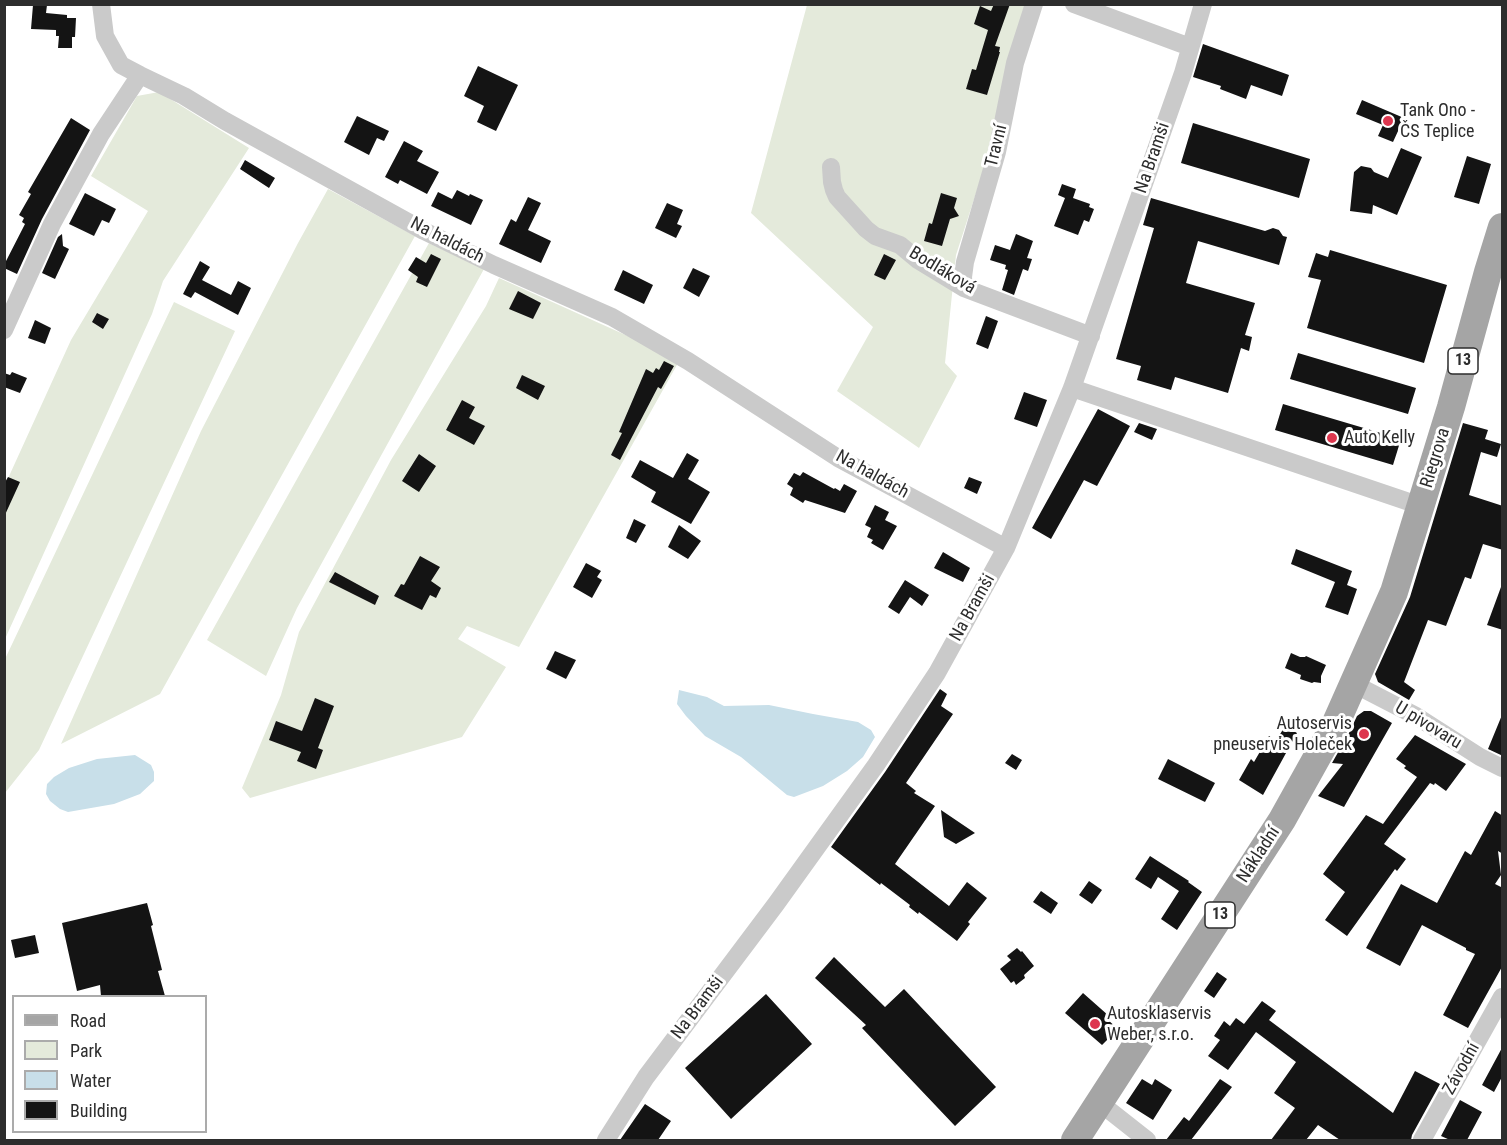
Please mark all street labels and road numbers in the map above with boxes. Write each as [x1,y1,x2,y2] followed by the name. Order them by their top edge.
[1131,120,1175,196] street label: Na Bramši
[981,123,1013,169] street label: Travní
[406,213,488,269] street label: Na haldách
[905,243,979,299] street label: Bodláková
[1448,348,1478,374] road number: 13
[1417,425,1455,491] street label: Riegrova
[832,446,912,504] street label: Na haldách
[946,571,1000,645] street label: Na Bramši
[1391,698,1465,754] street label: U pivovaru
[1233,823,1285,887] street label: Nákladní
[1205,902,1235,928] road number: 13
[667,972,729,1044] street label: Na Bramši
[1439,1039,1485,1099] street label: Závodní

